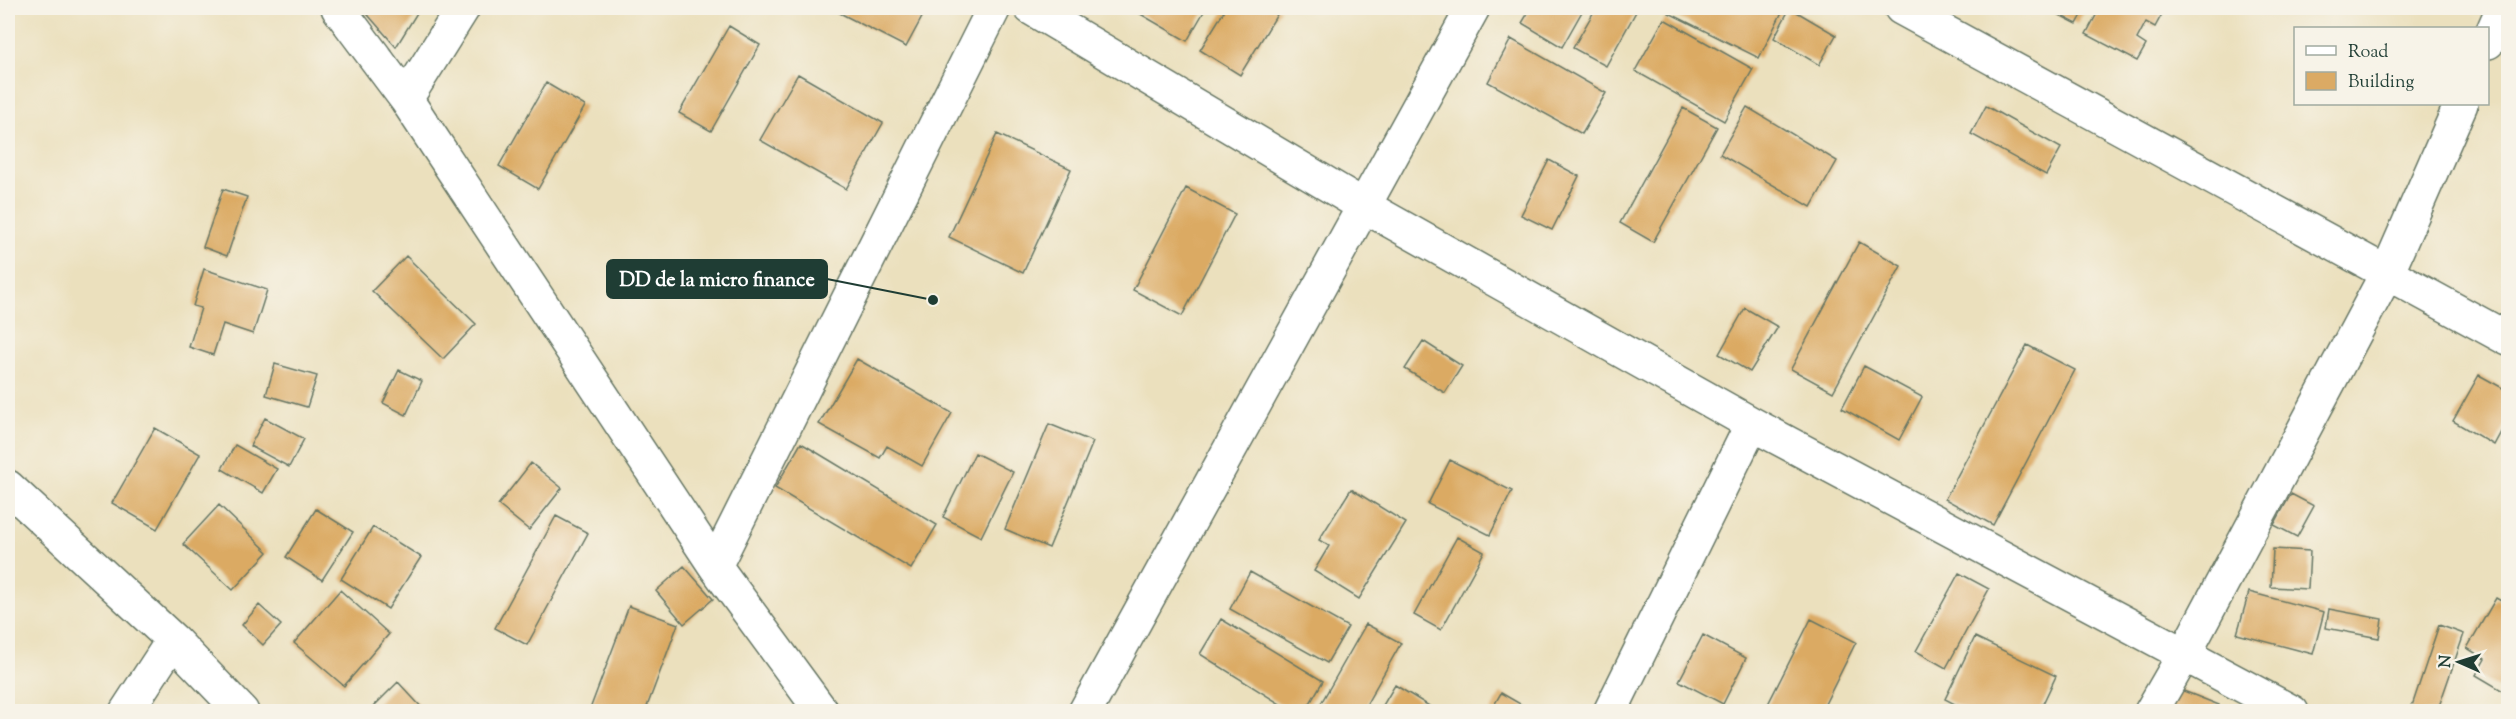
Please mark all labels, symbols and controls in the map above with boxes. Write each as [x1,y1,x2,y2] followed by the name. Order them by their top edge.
[2294,27,2489,105] legend
[2348,40,2388,66] text: Road
[2348,70,2414,96] text: Building
[607,260,827,298] callout: DD de la micro finance
[619,267,815,296] text: DD de la micro finance
[2429,632,2489,692] north arrow
[2435,654,2458,668] text: N

